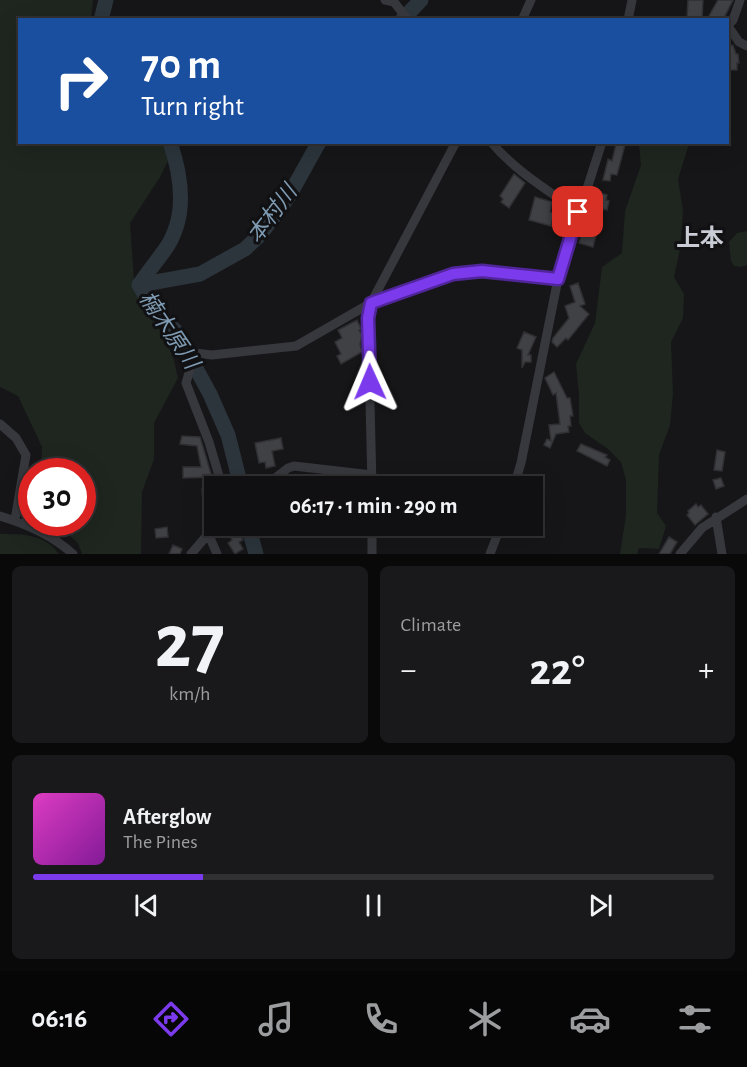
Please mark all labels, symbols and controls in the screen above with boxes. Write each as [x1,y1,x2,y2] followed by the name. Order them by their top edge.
[42,42,120,120] icon: right
[141,44,221,86] text: 70 m
[141,93,244,120] text: Turn right
[243,179,302,247] water label: 本村川
[552,186,603,237] pin
[561,195,594,228] icon: arrive
[676,225,724,251] district label: 上本
[135,287,205,374] water label: 楠木原川
[338,350,402,414] position arrow
[18,458,96,536] speed limit sign: 30
[290,495,457,517] text: 06:17 · 1 min · 290 m
[155,604,225,682] text: 27
[401,615,461,635] text: Climate
[529,648,585,693] text: 22°
[401,654,416,687] text: −
[698,654,714,687] text: +
[169,684,210,704] text: km/h
[123,806,211,828] text: Afterglow
[123,832,198,852] text: The Pines
[130,889,163,922] icon: previous
[357,889,390,922] icon: pause
[584,889,617,922] icon: next
[150,998,192,1040] icon: directions
[255,998,297,1040] icon: music
[360,998,402,1040] icon: phone
[464,998,506,1040] icon: climate
[569,998,611,1040] icon: car
[674,998,716,1040] icon: filters
[31,1005,87,1032] text: 06:16

